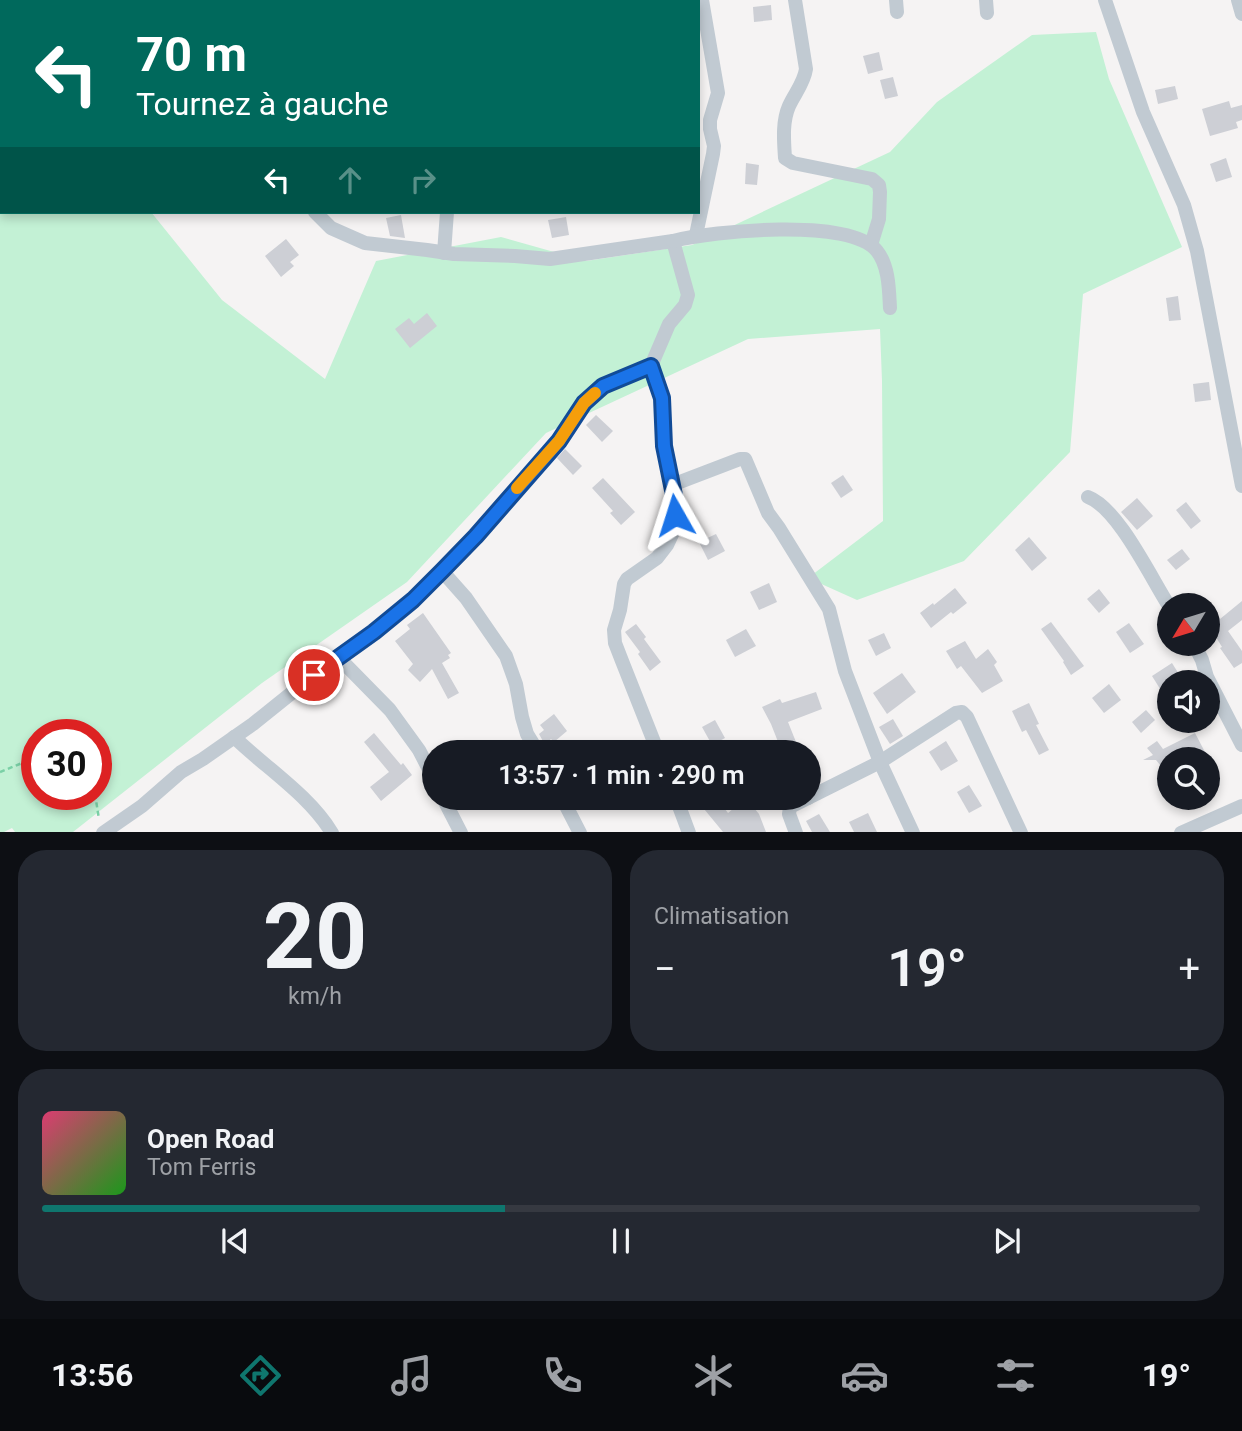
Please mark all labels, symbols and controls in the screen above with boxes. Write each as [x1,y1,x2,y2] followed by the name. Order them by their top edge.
[136,26,247,83] text: 70 m
[21,28,112,119] icon: left
[136,85,388,123] text: Tournez à gauche
[258,161,296,199] icon: left
[331,161,369,199] icon: ahead
[404,161,442,199] icon: right
[638,478,712,552] position arrow
[1157,593,1220,656] north arrow
[1157,593,1220,810] map controls
[284,645,344,705] pin
[295,656,333,694] icon: arrive
[1157,670,1220,733] button: sound
[21,719,112,810] speed limit sign: 30
[1157,747,1220,810] button: search
[498,760,745,790] text: 13:57 · 1 min · 290 m
[263,884,367,990] text: 20
[654,903,789,930] text: Climatisation
[887,938,967,999] text: 19°
[654,947,676,991] text: −
[1178,947,1200,991] text: +
[288,983,342,1010] text: km/h
[147,1124,275,1154] text: Open Road
[147,1154,256,1181] text: Tom Ferris
[216,1222,254,1260] icon: previous
[602,1222,640,1260] icon: pause
[988,1222,1026,1260] icon: next
[236,1351,285,1400] icon: directions
[387,1351,436,1400] icon: music
[538,1351,587,1400] icon: phone
[689,1351,738,1400] icon: climate
[840,1351,889,1400] icon: car
[991,1351,1040,1400] icon: filters
[51,1356,133,1394] text: 13:56
[1142,1356,1191,1394] text: 19°

